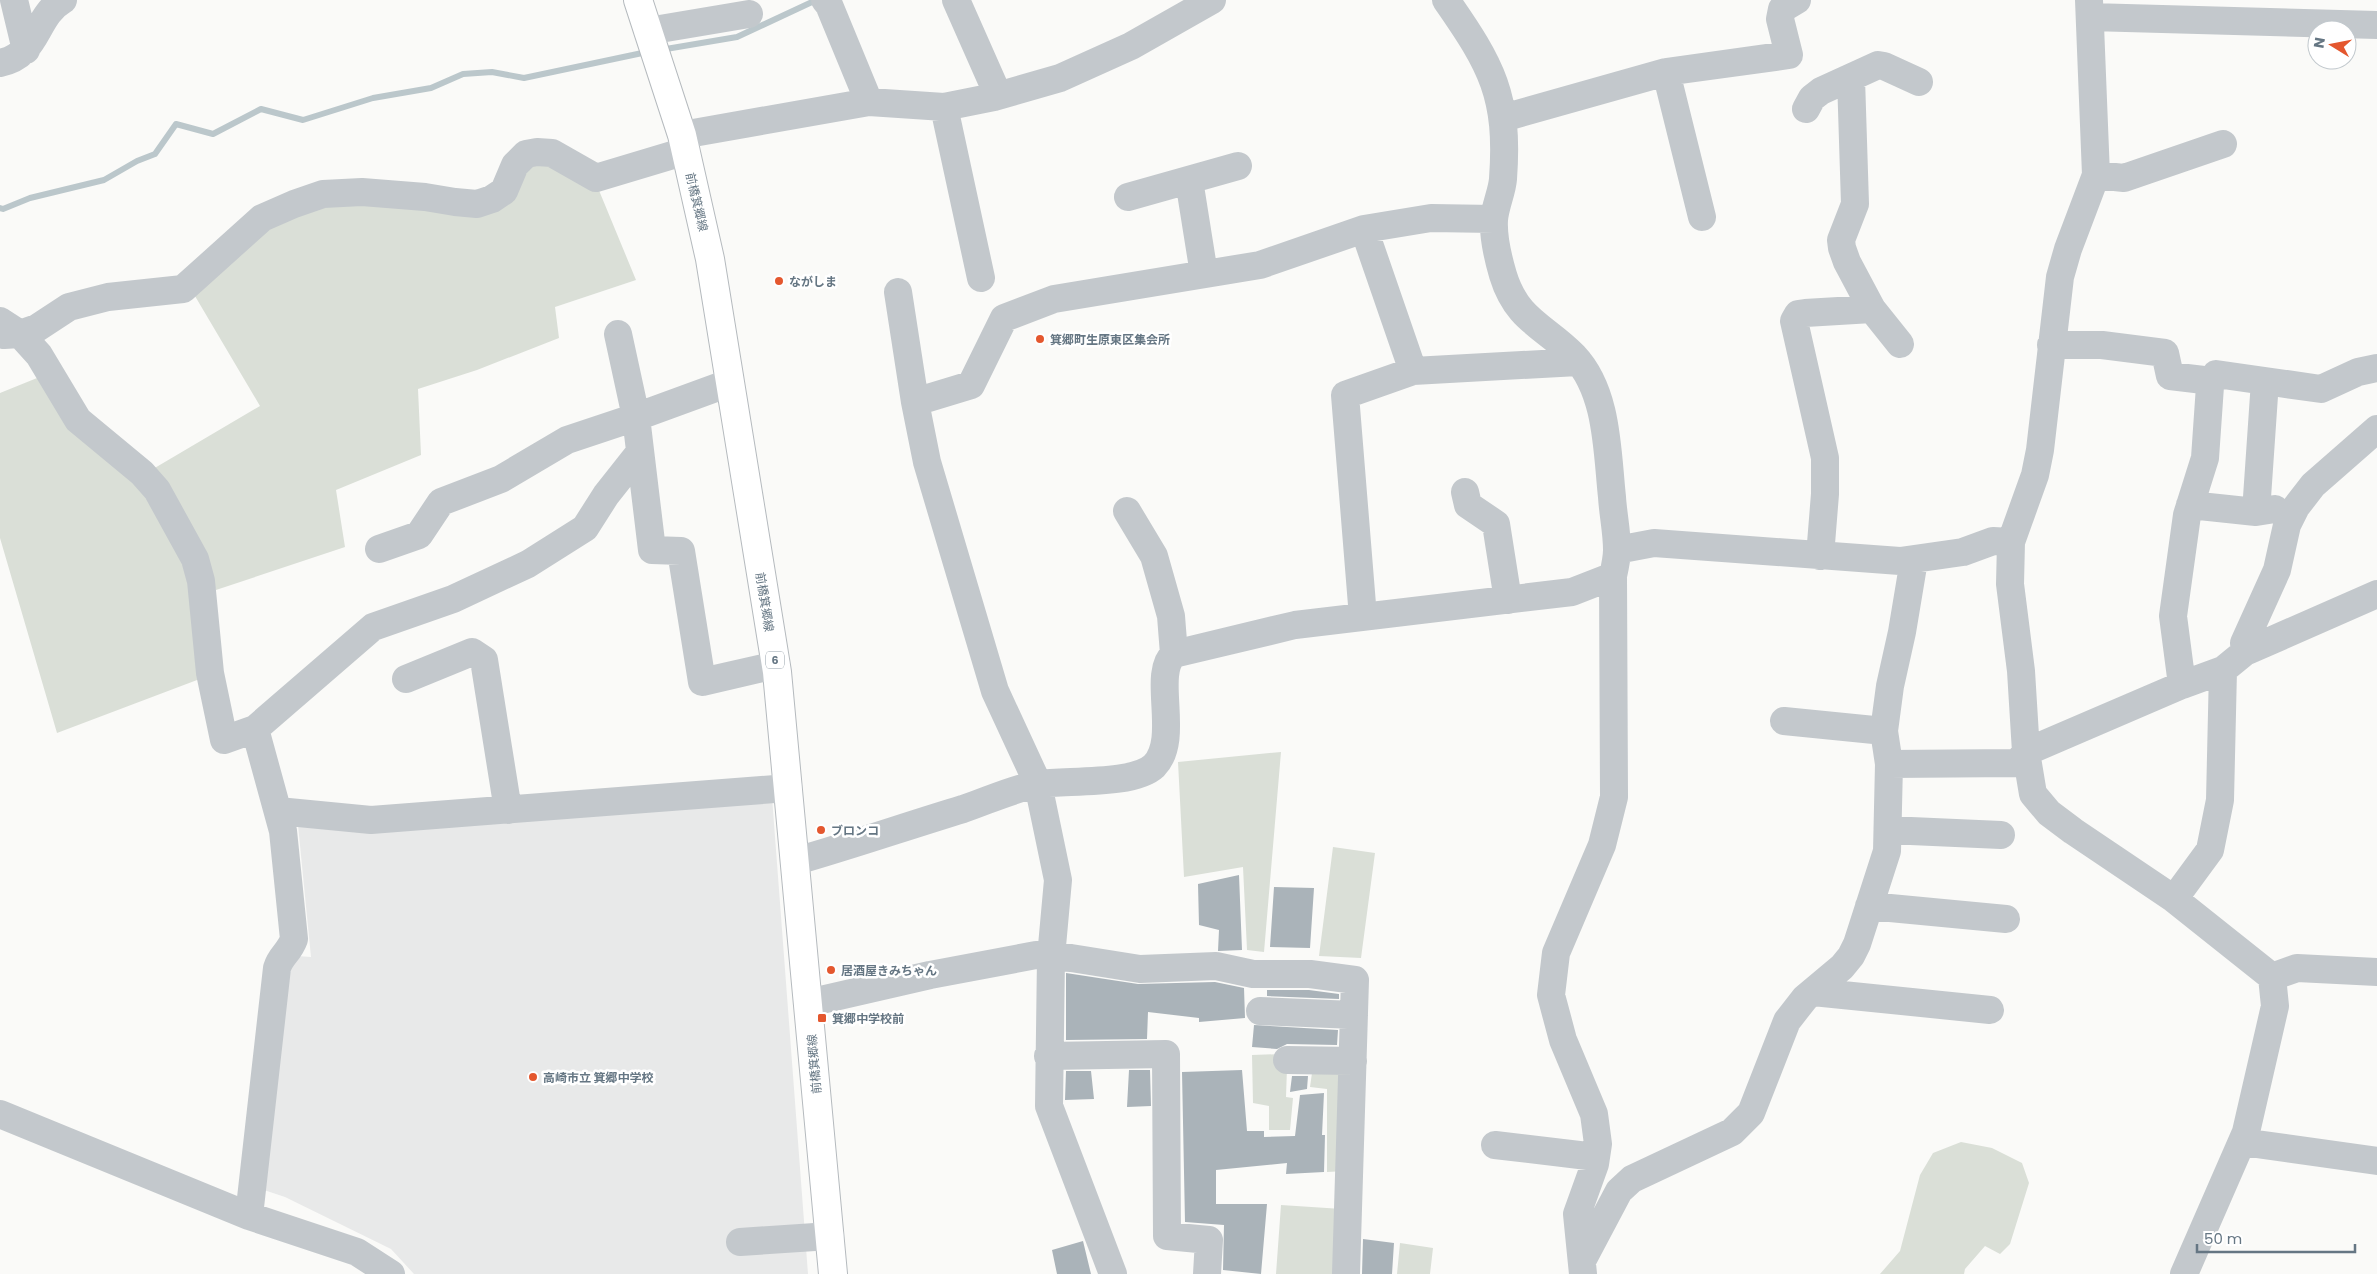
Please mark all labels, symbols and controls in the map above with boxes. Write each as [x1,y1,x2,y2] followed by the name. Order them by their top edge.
[2307,20,2357,70] north arrow
[2308,36,2330,50] text: N
[682,171,712,233] street label: 前橋箕郷線
[789,273,837,290] place label: ながしま
[773,275,785,287] marker: ながしま
[1050,331,1170,348] place label: 箕郷町生原東区集会所
[1034,333,1046,345] marker: 箕郷町生原東区集会所
[752,571,778,633] street label: 前橋箕郷線
[766,652,784,668] road number: 6
[831,822,879,839] place label: ブロンコ
[815,824,827,836] marker: ブロンコ
[841,962,937,979] place label: 居酒屋きみちゃん
[825,964,837,976] marker: 居酒屋きみちゃん
[832,1010,904,1027] place label: 箕郷中学校前
[816,1012,828,1024] marker: 箕郷中学校前
[803,1033,825,1095] street label: 前橋箕郷線
[543,1069,654,1086] place label: 高崎市立 箕郷中学校
[527,1071,539,1083] marker: 高崎市立 箕郷中学校
[2197,1222,2354,1254] scale bar
[2204,1228,2242,1249] text: 50 m

